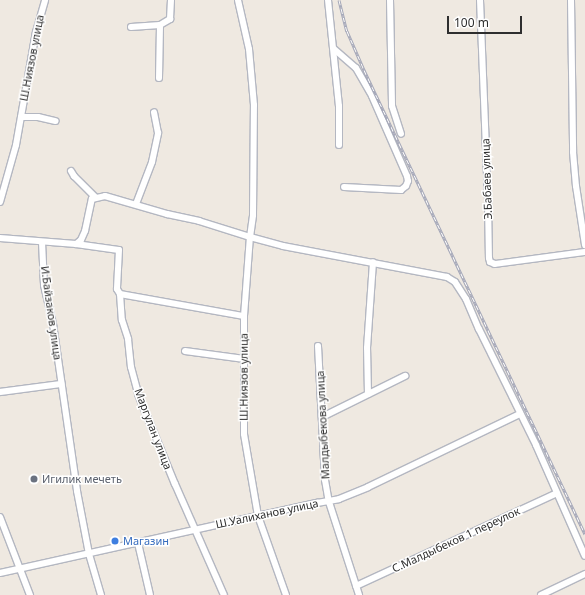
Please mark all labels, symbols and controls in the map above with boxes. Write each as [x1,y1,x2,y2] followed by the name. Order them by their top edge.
[449,8,524,34] scale bar
[17,14,47,102] street label: Ш.Ниязов улица
[454,14,489,31] text: 100 m
[479,138,495,220] street label: Э.Бабаев улица
[38,265,64,361] street label: И.Байзаков улица
[237,333,251,421] street label: Ш.Ниязов улица
[314,370,332,480] street label: Малдыбекова улица
[131,386,175,472] street label: Маргулан улица
[42,472,122,486] place label: Игилик мечеть
[29,474,39,484] marker: Игилик мечеть
[214,497,320,531] street label: Ш.Уалиханов улица
[390,505,522,575] street label: С.Малдыбеков 1 переулок
[123,534,169,548] place label: Магазин
[110,536,120,546] marker: Магазин

